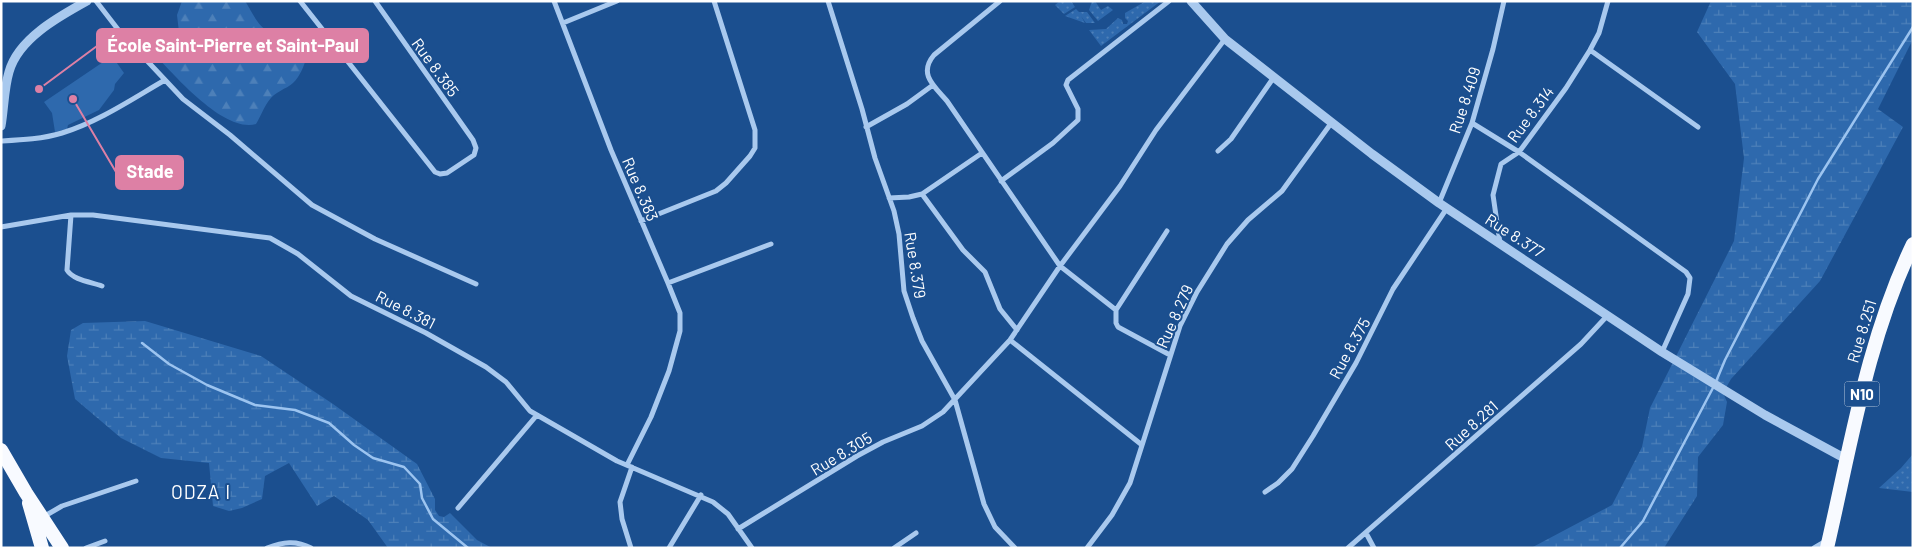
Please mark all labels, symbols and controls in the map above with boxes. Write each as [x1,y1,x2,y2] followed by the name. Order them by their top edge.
[97,29,368,62] callout: École Saint-Pierre et Saint-Paul
[107,34,359,56] text: École Saint-Pierre et Saint-Paul
[408,34,464,100] street label: Rue 8.385
[1444,64,1484,136] street label: Rue 8.409
[1503,82,1557,146] street label: Rue 8.314
[619,154,663,224] street label: Rue 8.383
[116,156,183,189] callout: Stade
[126,160,174,182] text: Stade
[1482,209,1548,261] street label: Rue 8.377
[901,230,931,300] street label: Rue 8.379
[1152,281,1196,351] street label: Rue 8.279
[373,286,439,332] street label: Rue 8.381
[1842,297,1880,365] street label: Rue 8.251
[1324,314,1374,382] street label: Rue 8.375
[1844,382,1880,406] road number: N10
[1441,396,1501,454] street label: Rue 8.281
[807,427,875,479] street label: Rue 8.305
[171,480,231,503] district label: ODZA I

